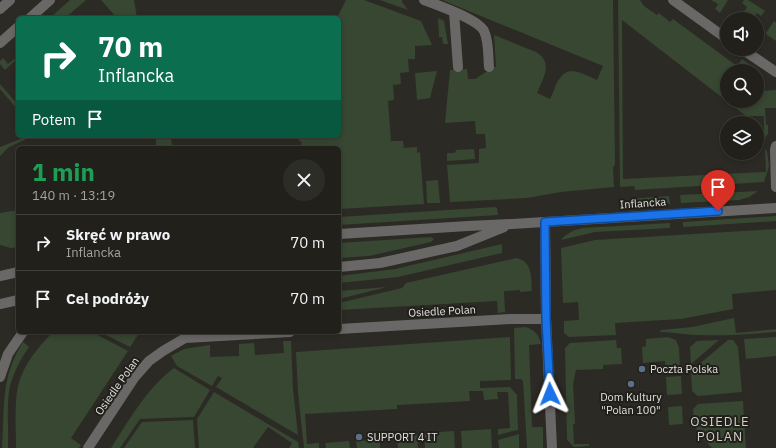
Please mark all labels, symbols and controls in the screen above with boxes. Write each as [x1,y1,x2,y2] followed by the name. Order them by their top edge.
[720,12,764,160] map controls
[720,12,764,56] button: sound
[98,28,163,65] text: 70 m
[32,32,84,84] icon: right
[98,64,174,87] text: Inflancka
[720,64,764,108] button: search
[84,108,106,130] icon: arrive
[32,110,76,129] text: Potem
[720,116,764,160] button: layers
[32,156,95,188] text: 1 min
[283,159,325,201] button: close
[701,170,735,211] pin
[707,176,729,198] icon: arrive
[32,187,115,204] text: 140 m · 13:19
[619,194,667,212] street label: Inflancka
[66,225,170,244] text: Skręć w prawo
[32,232,54,254] icon: right
[290,233,325,252] text: 70 m
[66,244,121,261] text: Inflancka
[32,288,54,310] icon: arrive
[66,289,149,308] text: Cel podróży
[290,289,325,308] text: 70 m
[408,302,476,320] street label: Osiedle Polan
[92,354,142,418] street label: Osiedle Polan
[650,362,718,376] place label: Poczta Polska
[637,364,647,374] marker: Poczta Polska
[529,373,571,415] position arrow
[626,379,636,389] marker: Dom Kultury "Polan 100"
[600,390,662,417] place label: Dom Kultury "Polan 100"
[690,413,750,445] district label: OSIEDLE POLAN
[367,430,438,444] place label: SUPPORT 4 IT
[354,432,364,442] marker: SUPPORT 4 IT

